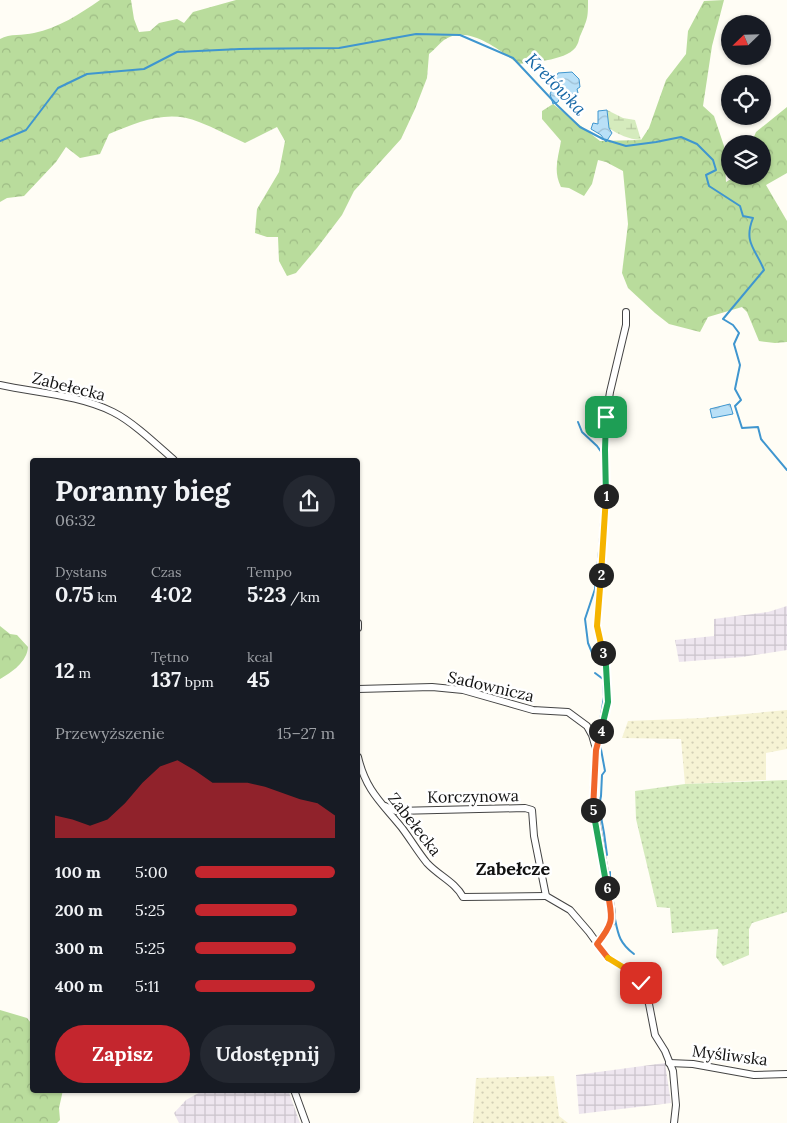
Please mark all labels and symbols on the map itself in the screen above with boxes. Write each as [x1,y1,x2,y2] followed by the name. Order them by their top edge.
[721,15,771,65] north arrow
[521,48,591,120] water label: Kretówka
[30,367,108,405] street label: Zabełecka
[585,396,627,438] pin
[594,484,618,508] pin: 1
[588,562,614,588] pin: 2
[590,640,616,666] pin: 3
[446,666,536,706] street label: Sadownicza
[588,718,614,744] pin: 4
[427,785,519,807] street label: Korczynowa
[384,788,446,860] street label: Zabełecka
[580,798,606,822] pin: 5
[476,857,551,880] district label: Zabełcze
[594,876,620,900] pin: 6
[620,962,662,1004] pin
[691,1040,769,1070] street label: Myśliwska

